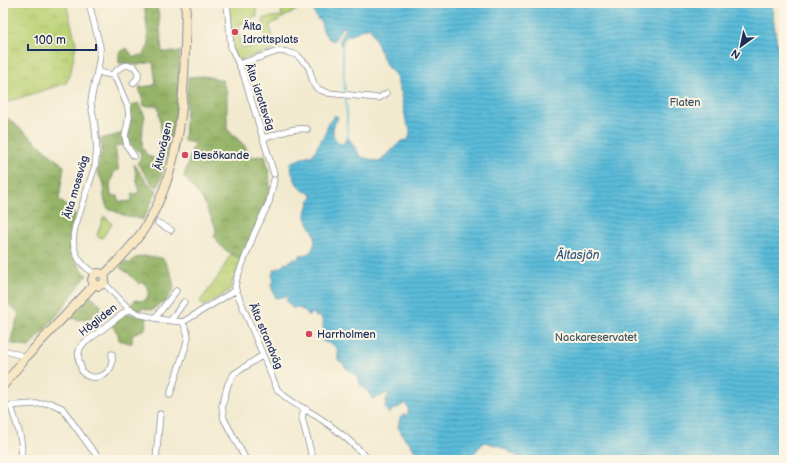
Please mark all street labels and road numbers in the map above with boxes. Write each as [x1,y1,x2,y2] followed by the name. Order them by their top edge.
[242,62,278,132] street label: Älta idrottsväg
[150,121,175,171] street label: Ältavägen
[60,154,91,220] street label: Älta mossväg
[76,301,120,339] street label: Högliden
[246,301,287,371] street label: Älta strandväg

